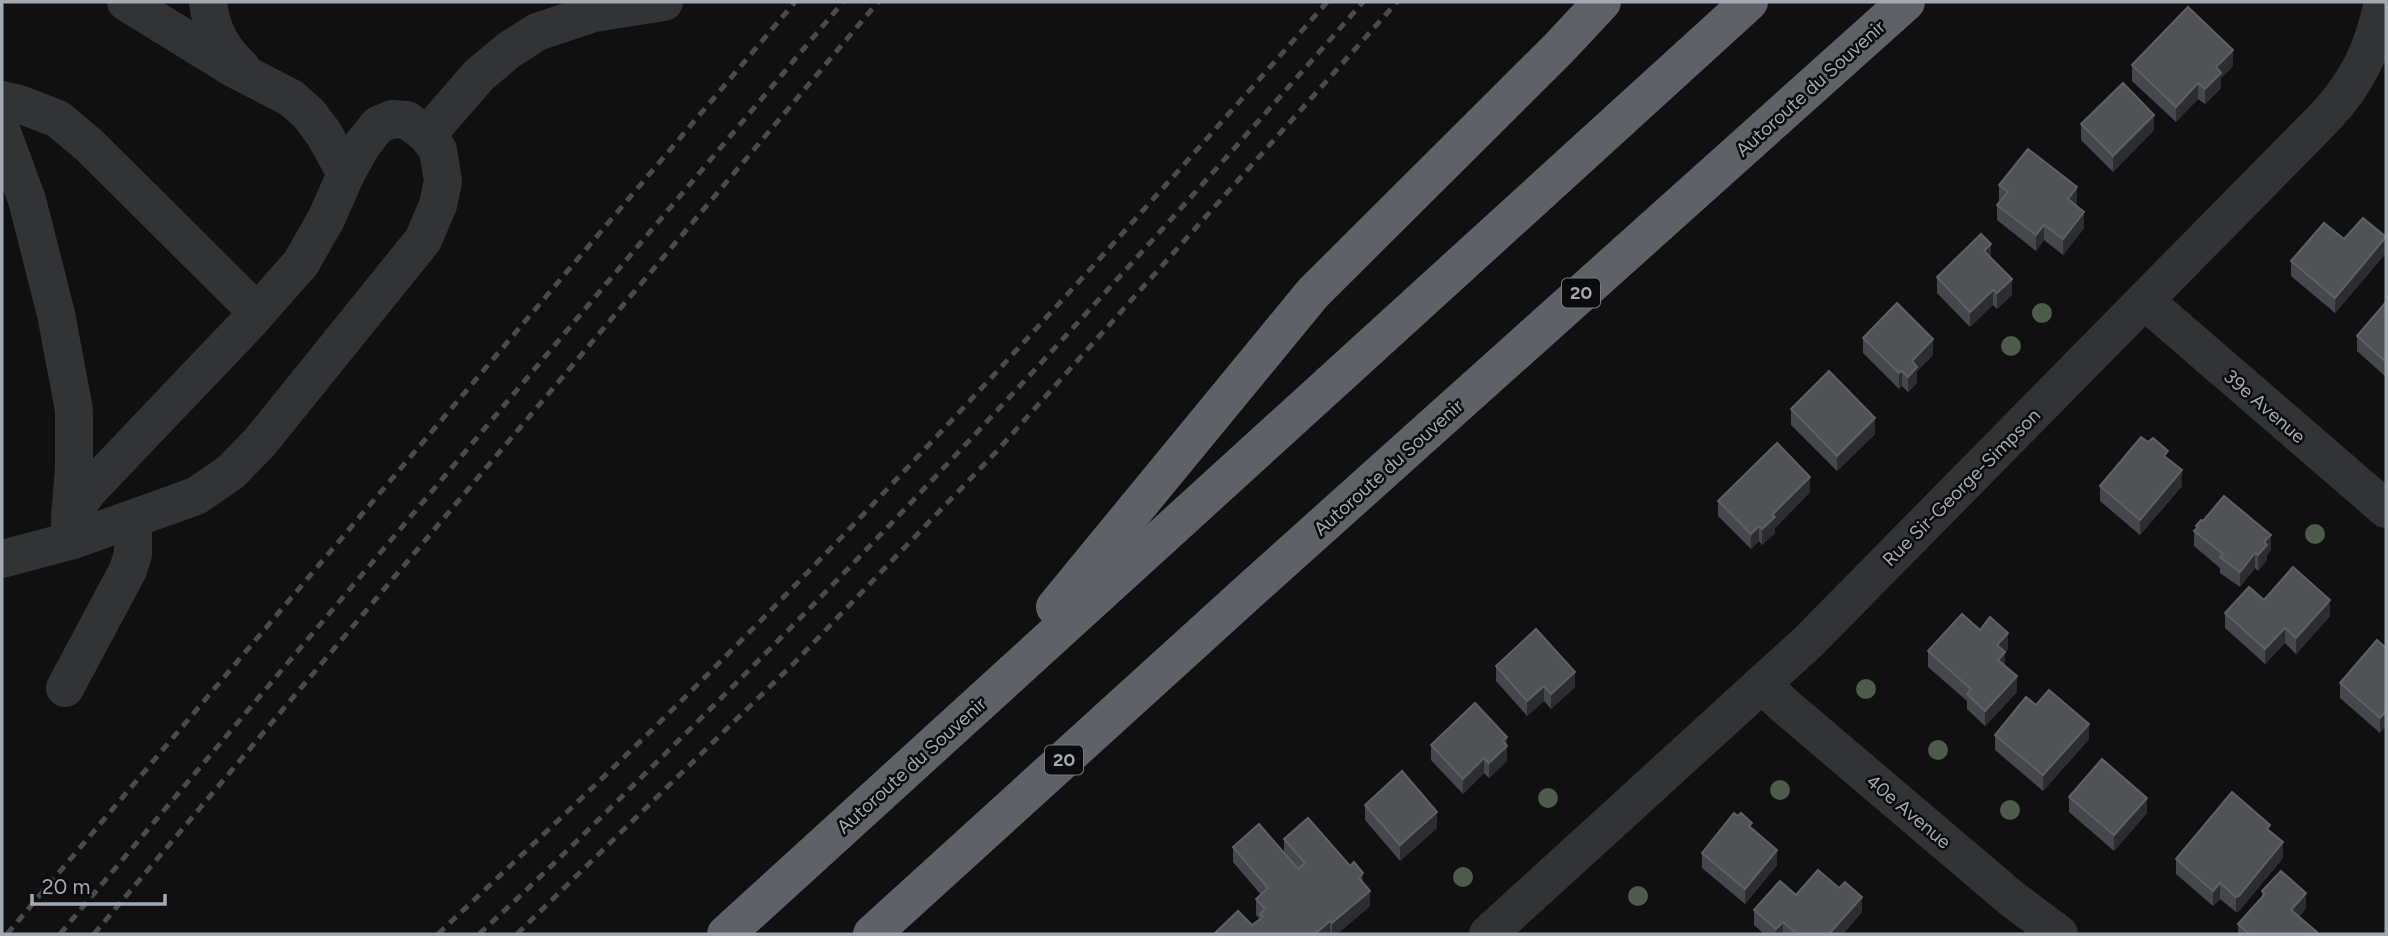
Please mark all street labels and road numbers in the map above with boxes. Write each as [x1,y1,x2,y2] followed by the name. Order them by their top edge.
[1731,15,1890,162] street label: Autoroute du Souvenir
[1562,278,1600,307] road number: 20
[2219,365,2310,448] street label: 39e Avenue
[1309,394,1468,541] street label: Autoroute du Souvenir
[1878,404,2045,571] street label: Rue Sir-George-Simpson
[832,692,991,839] street label: Autoroute du Souvenir
[1045,746,1083,774] road number: 20
[1862,769,1956,853] street label: 40e Avenue

